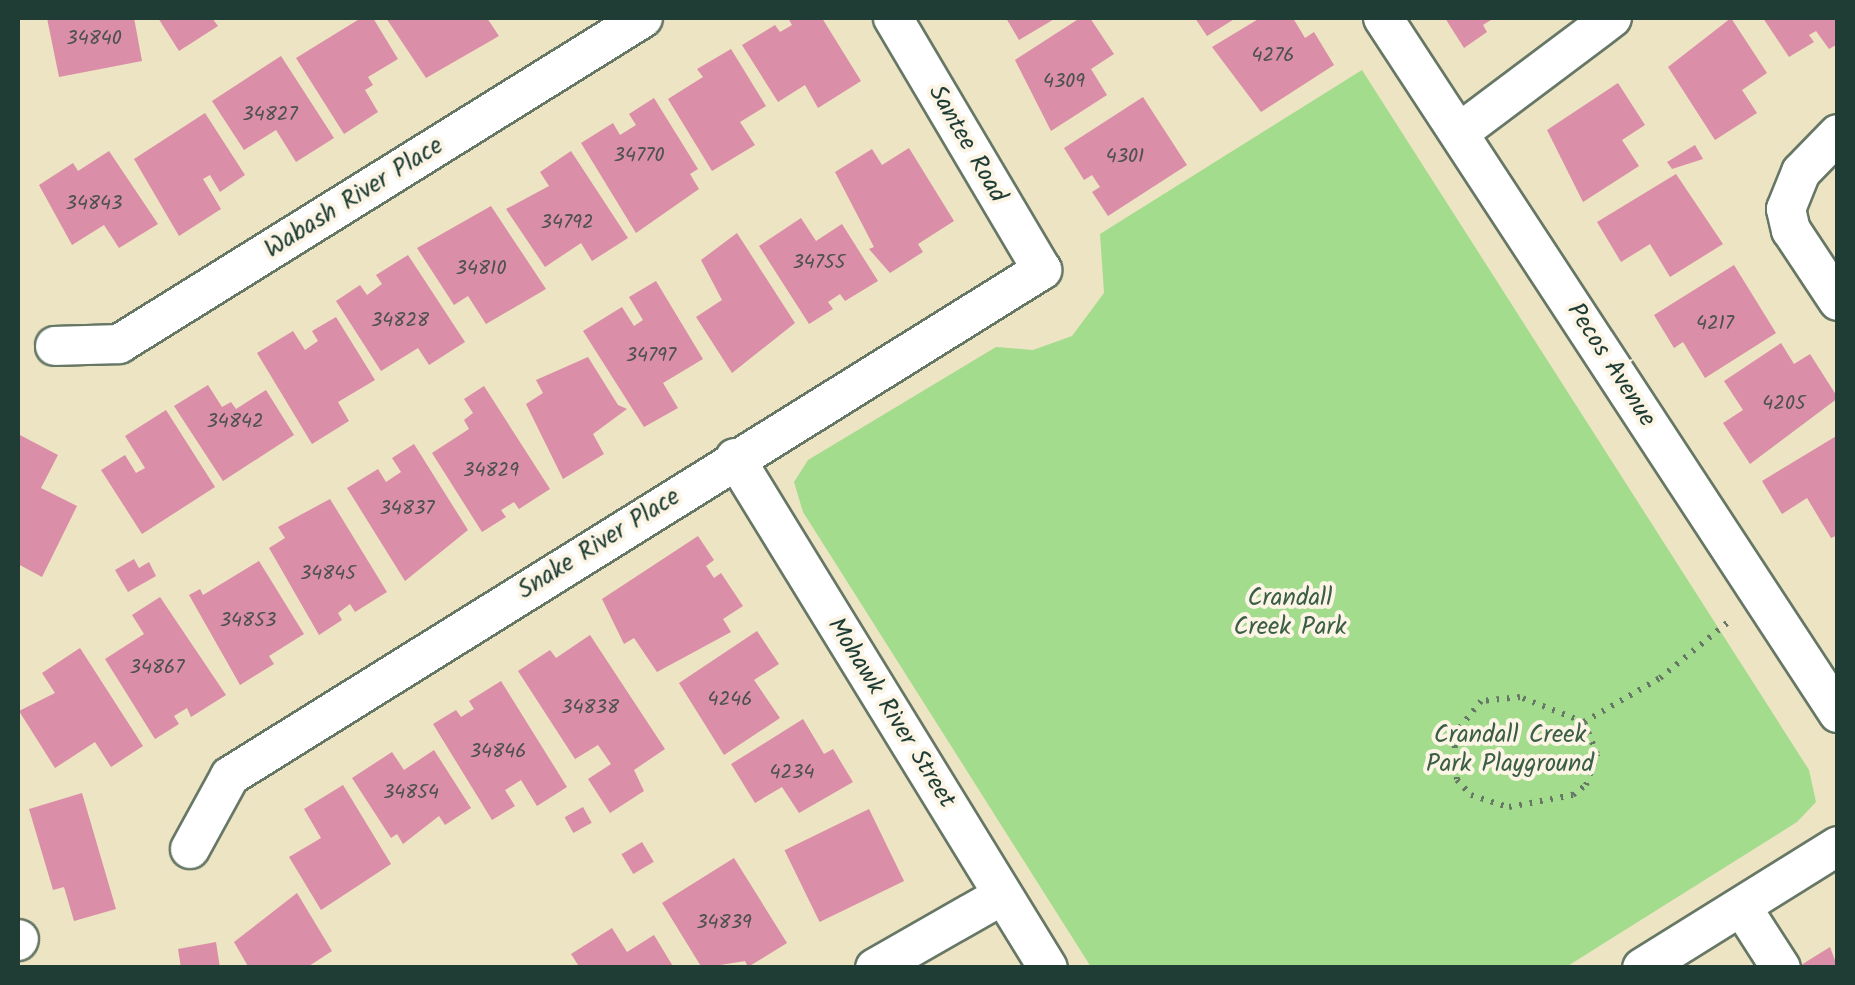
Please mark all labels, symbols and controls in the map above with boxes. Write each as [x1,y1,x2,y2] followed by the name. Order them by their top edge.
[66,27,122,51] house number: 34840
[1252,44,1294,68] house number: 4276
[1043,70,1085,94] house number: 4309
[921,80,1013,208] street label: Santee Road
[242,103,298,127] house number: 34827
[259,131,449,265] street label: Wabash River Place
[614,144,664,168] house number: 34770
[1106,145,1144,169] house number: 4301
[66,192,122,216] house number: 34843
[540,211,594,235] house number: 34792
[792,251,846,275] house number: 34755
[456,257,506,281] house number: 34810
[1560,297,1662,433] street label: Pecos Avenue
[371,309,429,333] house number: 34828
[1696,312,1734,336] house number: 4217
[626,344,676,368] house number: 34797
[1762,392,1806,416] house number: 4205
[206,410,264,434] house number: 34842
[463,459,519,483] house number: 34829
[512,482,686,606] street label: Snake River Place
[379,497,435,521] house number: 34837
[300,562,356,586] house number: 34845
[1234,584,1346,643] park label: Crandall Creek Park
[220,609,276,633] house number: 34853
[820,612,962,814] street label: Mohawk River Street
[130,656,184,680] house number: 34867
[708,688,752,712] house number: 4246
[561,696,619,720] house number: 34838
[1426,721,1594,780] park label: Crandall Creek Park Playground
[470,740,526,764] house number: 34846
[769,761,815,785] house number: 4234
[383,781,439,805] house number: 34854
[696,911,752,935] house number: 34839

